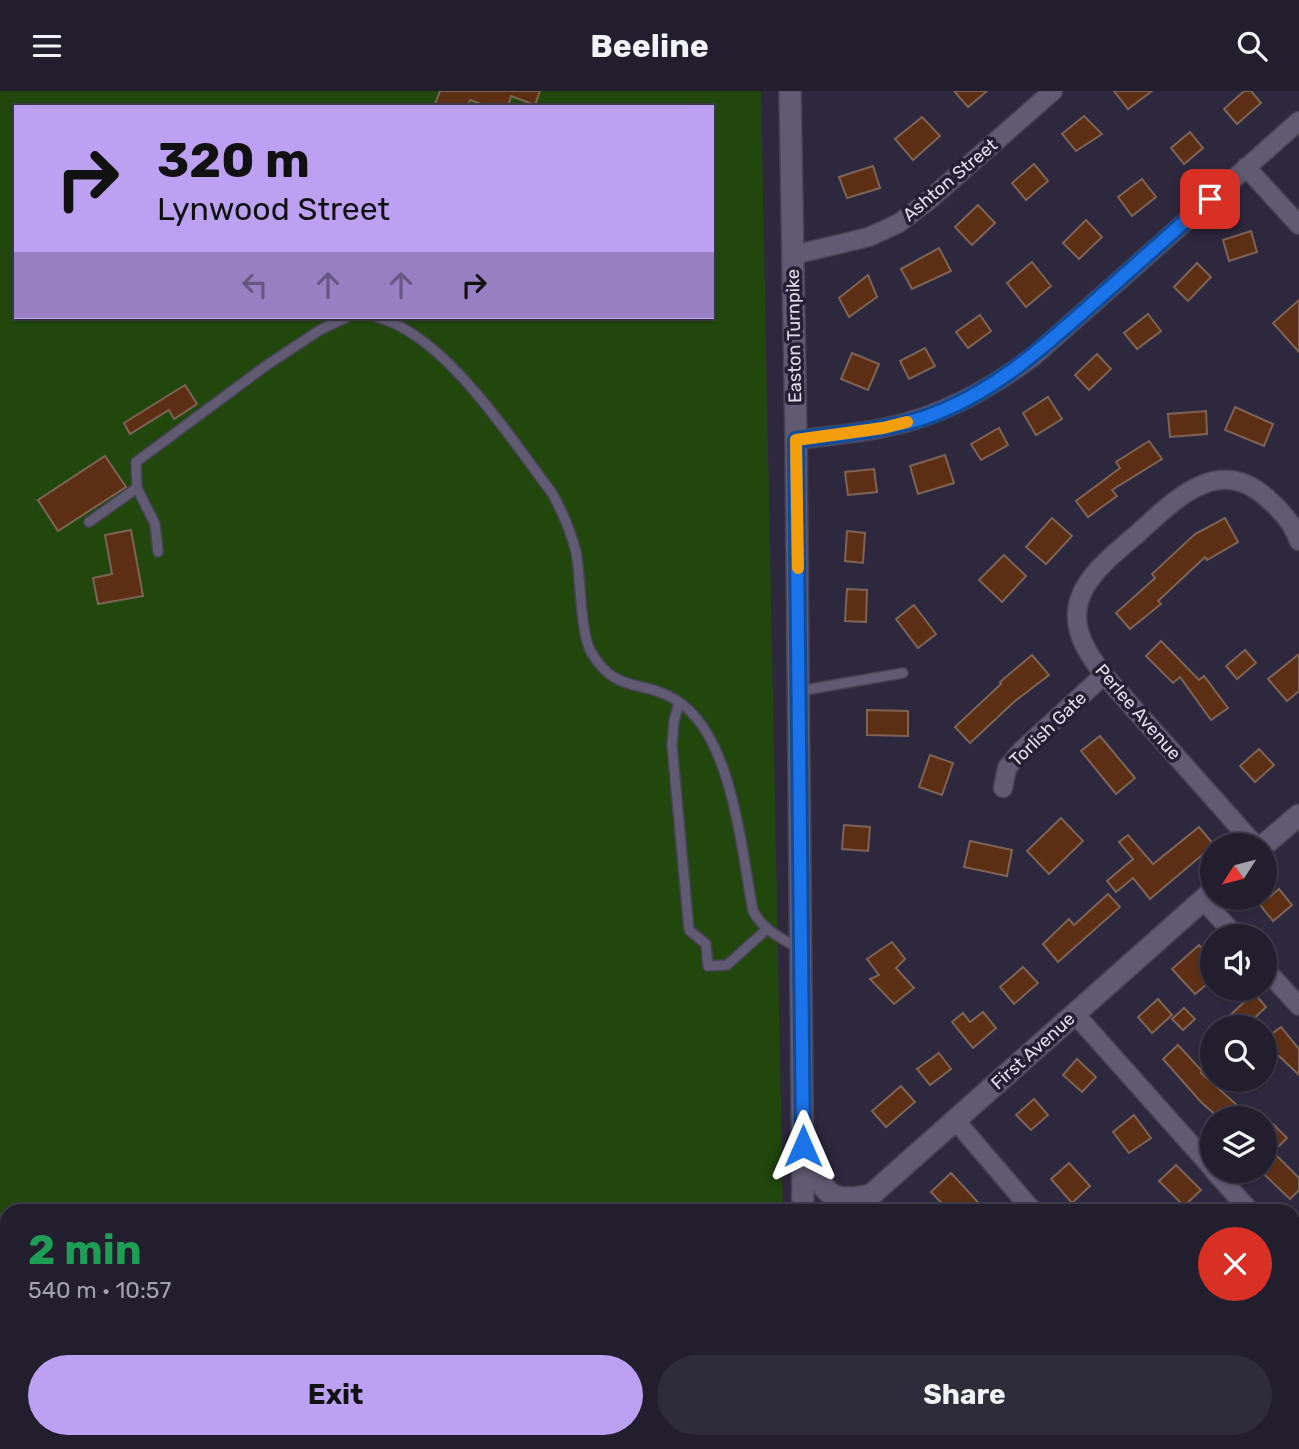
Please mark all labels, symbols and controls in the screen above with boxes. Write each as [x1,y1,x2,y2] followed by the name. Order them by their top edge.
[28,27,66,65] icon: menu
[590,27,709,65] text: Beeline
[1233,27,1271,65] icon: search
[157,131,310,189] text: 320 m
[42,133,133,224] icon: right
[898,134,1002,226] street label: Ashton Street
[1180,169,1240,229] pin
[1191,180,1229,218] icon: arrive
[157,190,390,228] text: Lynwood Street
[236,266,274,304] icon: left
[309,266,347,304] icon: ahead
[382,266,420,304] icon: ahead
[455,266,493,304] icon: right
[782,269,806,403] street label: Easton Turnpike
[1090,660,1186,764] street label: Perlee Avenue
[1005,687,1091,771] street label: Torlish Gate
[1200,833,1278,910] north arrow
[1200,833,1277,1183] map controls
[1200,924,1277,1001] button: sound
[987,1008,1079,1094] street label: First Avenue
[1200,1015,1277,1092] button: search
[1200,1106,1277,1183] button: layers
[766,1109,840,1183] position arrow
[28,1225,142,1275] text: 2 min
[1198,1227,1272,1301] button: close
[28,1276,171,1304] text: 540 m · 10:57
[28,1355,643,1435] button: Exit
[657,1355,1272,1435] button: Share

